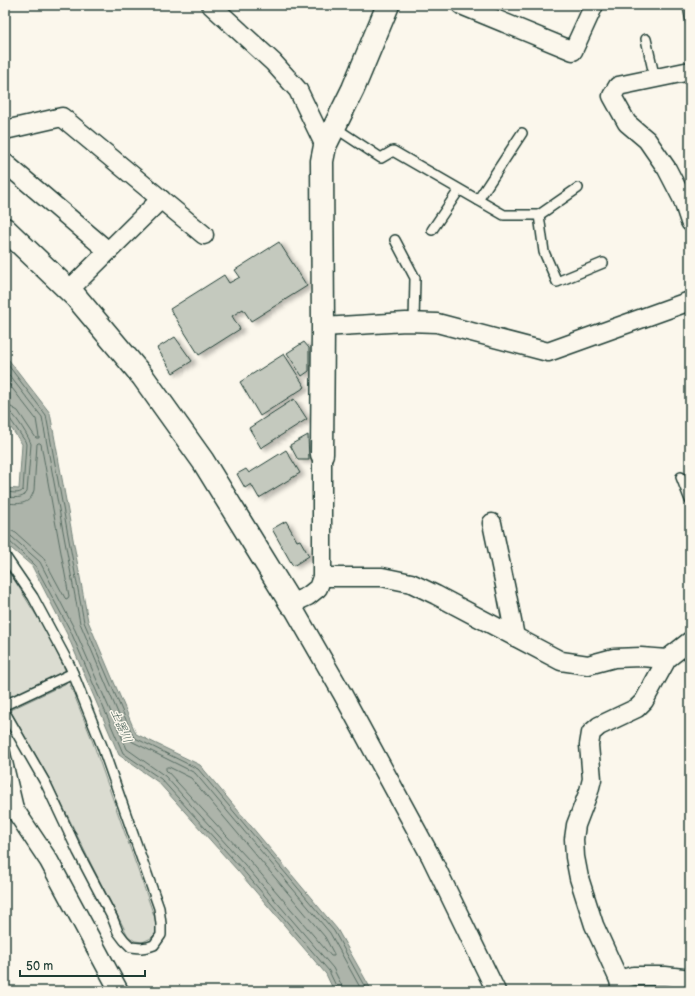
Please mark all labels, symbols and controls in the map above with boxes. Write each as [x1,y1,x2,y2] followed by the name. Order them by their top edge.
[107,706,135,746] water label: 土器川
[20,952,145,978] scale bar
[26,959,53,974] text: 50 m

